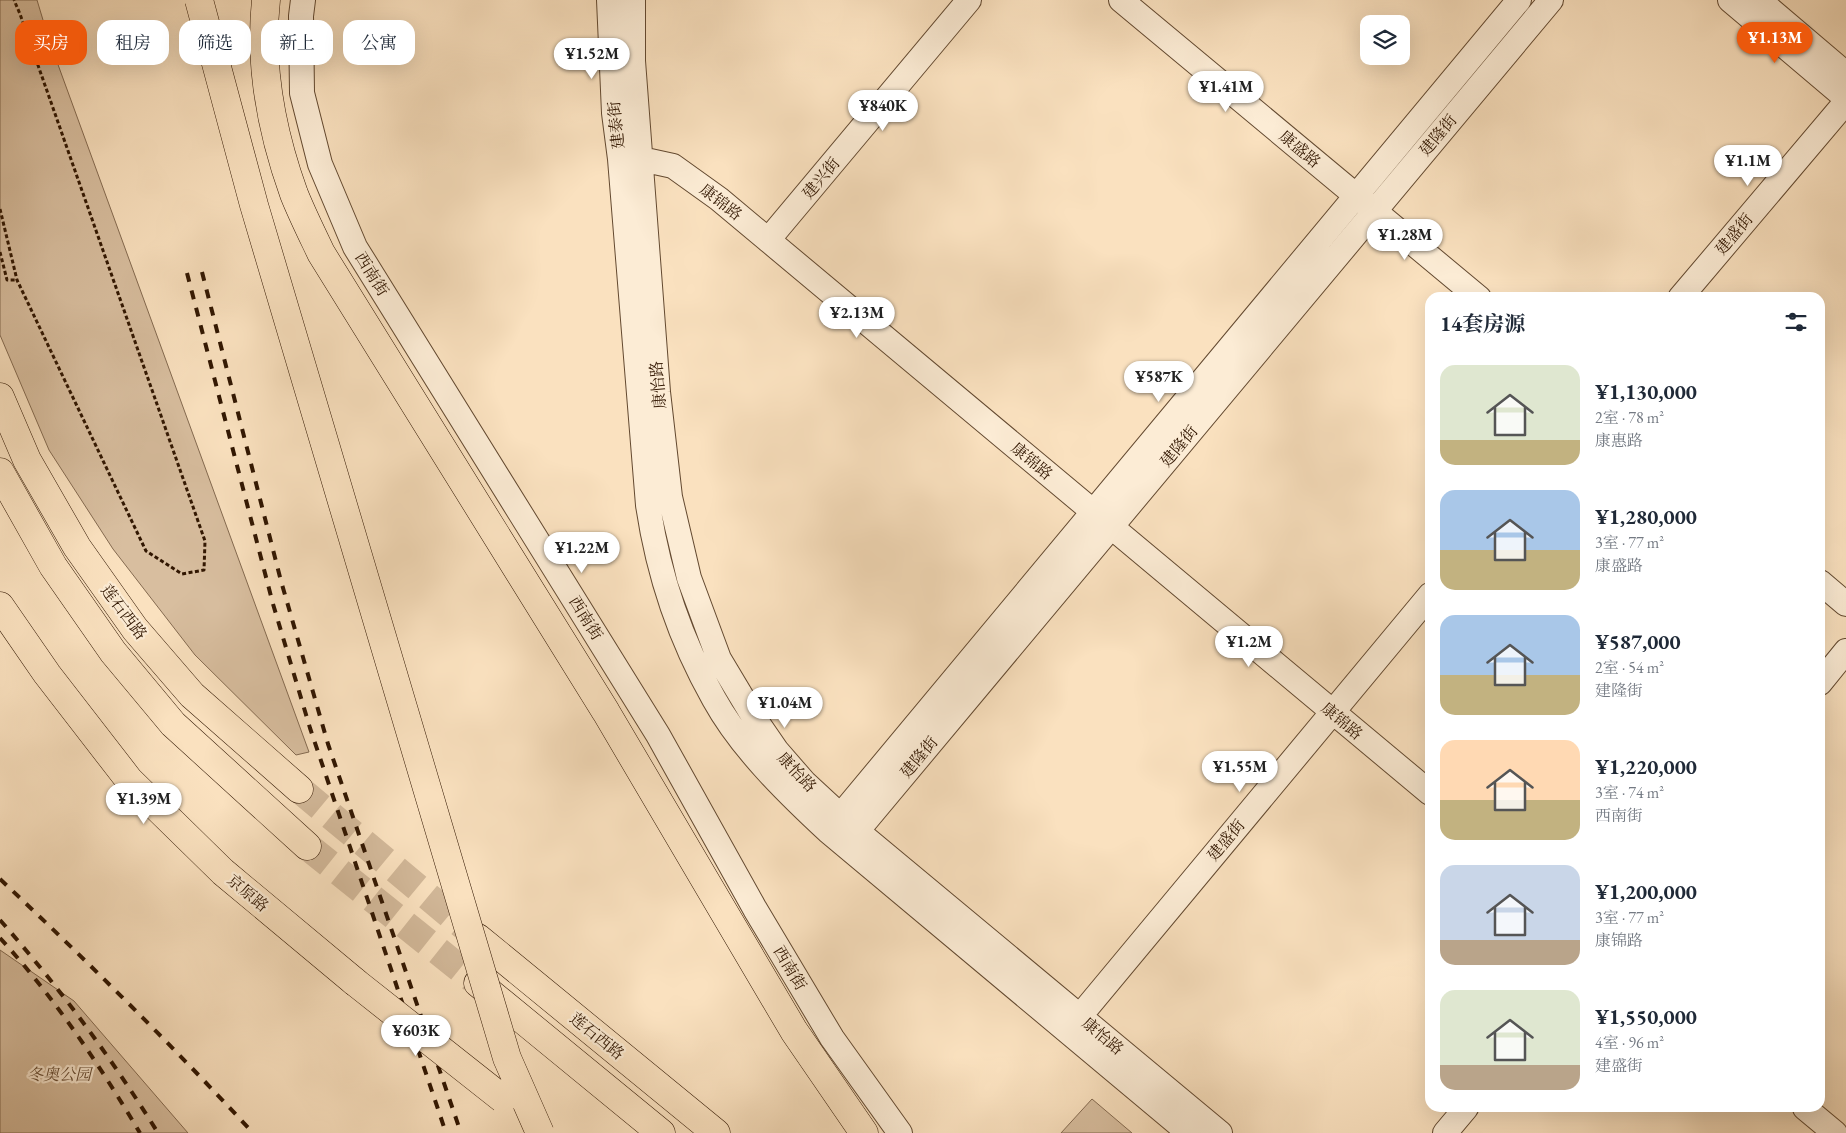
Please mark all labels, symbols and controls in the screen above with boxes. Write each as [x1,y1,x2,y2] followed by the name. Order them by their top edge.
[1360,15,1410,65] map controls
[1360,15,1410,65] button: layers
[15,20,87,65] chip: 买房
[97,20,169,65] chip: 租房
[179,20,251,65] chip: 筛选
[261,20,333,65] chip: 新上
[343,20,415,65] chip: 公寓
[1734,22,1816,64] pin: ¥1.13M
[1748,27,1802,48] text: ¥1.13M
[551,38,633,80] pin: ¥1.52M
[565,43,619,64] text: ¥1.52M
[1185,70,1267,113] pin: ¥1.41M
[1199,76,1253,97] text: ¥1.41M
[848,90,918,132] pin: ¥840K
[859,95,907,116] text: ¥840K
[603,100,629,150] street label: 建泰街
[1415,110,1461,160] street label: 建隆街
[1275,126,1325,172] street label: 康盛路
[1713,144,1783,187] pin: ¥1.1M
[1725,150,1771,171] text: ¥1.1M
[798,153,844,203] street label: 建兴街
[696,179,746,225] street label: 康锦路
[1711,209,1757,259] street label: 建盛街
[1364,218,1446,261] pin: ¥1.28M
[1378,224,1432,245] text: ¥1.28M
[350,248,394,300] street label: 西南街
[816,296,898,339] pin: ¥2.13M
[830,302,884,323] text: ¥2.13M
[1782,308,1810,336] icon: filters
[1440,310,1525,337] text: 14套房源
[645,360,671,410] street label: 康怡路
[1124,360,1194,403] pin: ¥587K
[1135,366,1183,387] text: ¥587K
[1595,378,1697,405] text: ¥1,130,000
[1480,385,1540,445] icon: home
[1595,407,1664,428] text: 2室 · 78 m²
[1156,421,1202,471] street label: 建隆街
[1595,430,1643,451] text: 康惠路
[1007,438,1057,484] street label: 康锦路
[1595,503,1697,530] text: ¥1,280,000
[1480,510,1540,570] icon: home
[541,532,623,574] pin: ¥1.22M
[1595,532,1664,553] text: 3室 · 77 m²
[555,537,609,558] text: ¥1.22M
[1595,555,1643,576] text: 康盛路
[96,580,152,644] street label: 莲石西路
[564,592,608,644] street label: 西南街
[1214,626,1284,668] pin: ¥1.2M
[1595,628,1681,655] text: ¥587,000
[1226,631,1272,652] text: ¥1.2M
[1480,635,1540,695] icon: home
[1595,657,1664,678] text: 2室 · 54 m²
[1595,680,1643,701] text: 建隆街
[744,686,826,729] pin: ¥1.04M
[758,692,812,713] text: ¥1.04M
[1317,698,1367,744] street label: 康锦路
[896,732,942,782] street label: 建隆街
[773,747,821,797] street label: 康怡路
[1199,750,1281,793] pin: ¥1.55M
[1595,753,1697,780] text: ¥1,220,000
[1213,756,1267,777] text: ¥1.55M
[1480,760,1540,820] icon: home
[103,782,185,825] pin: ¥1.39M
[1595,782,1664,803] text: 3室 · 74 m²
[117,788,171,809] text: ¥1.39M
[1595,805,1643,826] text: 西南街
[1203,815,1249,865] street label: 建盛街
[223,870,273,916] street label: 京原路
[1595,878,1697,905] text: ¥1,200,000
[1480,885,1540,945] icon: home
[1595,907,1664,928] text: 3室 · 77 m²
[1595,930,1643,951] text: 康锦路
[769,942,811,994] street label: 西南街
[1595,1003,1697,1030] text: ¥1,550,000
[566,1008,628,1064] street label: 莲石西路
[1480,1010,1540,1070] icon: home
[1078,1013,1128,1059] street label: 康怡路
[381,1014,451,1057] pin: ¥603K
[392,1020,440,1041] text: ¥603K
[1595,1032,1664,1053] text: 4室 · 96 m²
[1595,1055,1643,1076] text: 建盛街
[27,1064,94,1085] park label: 冬奥公园

